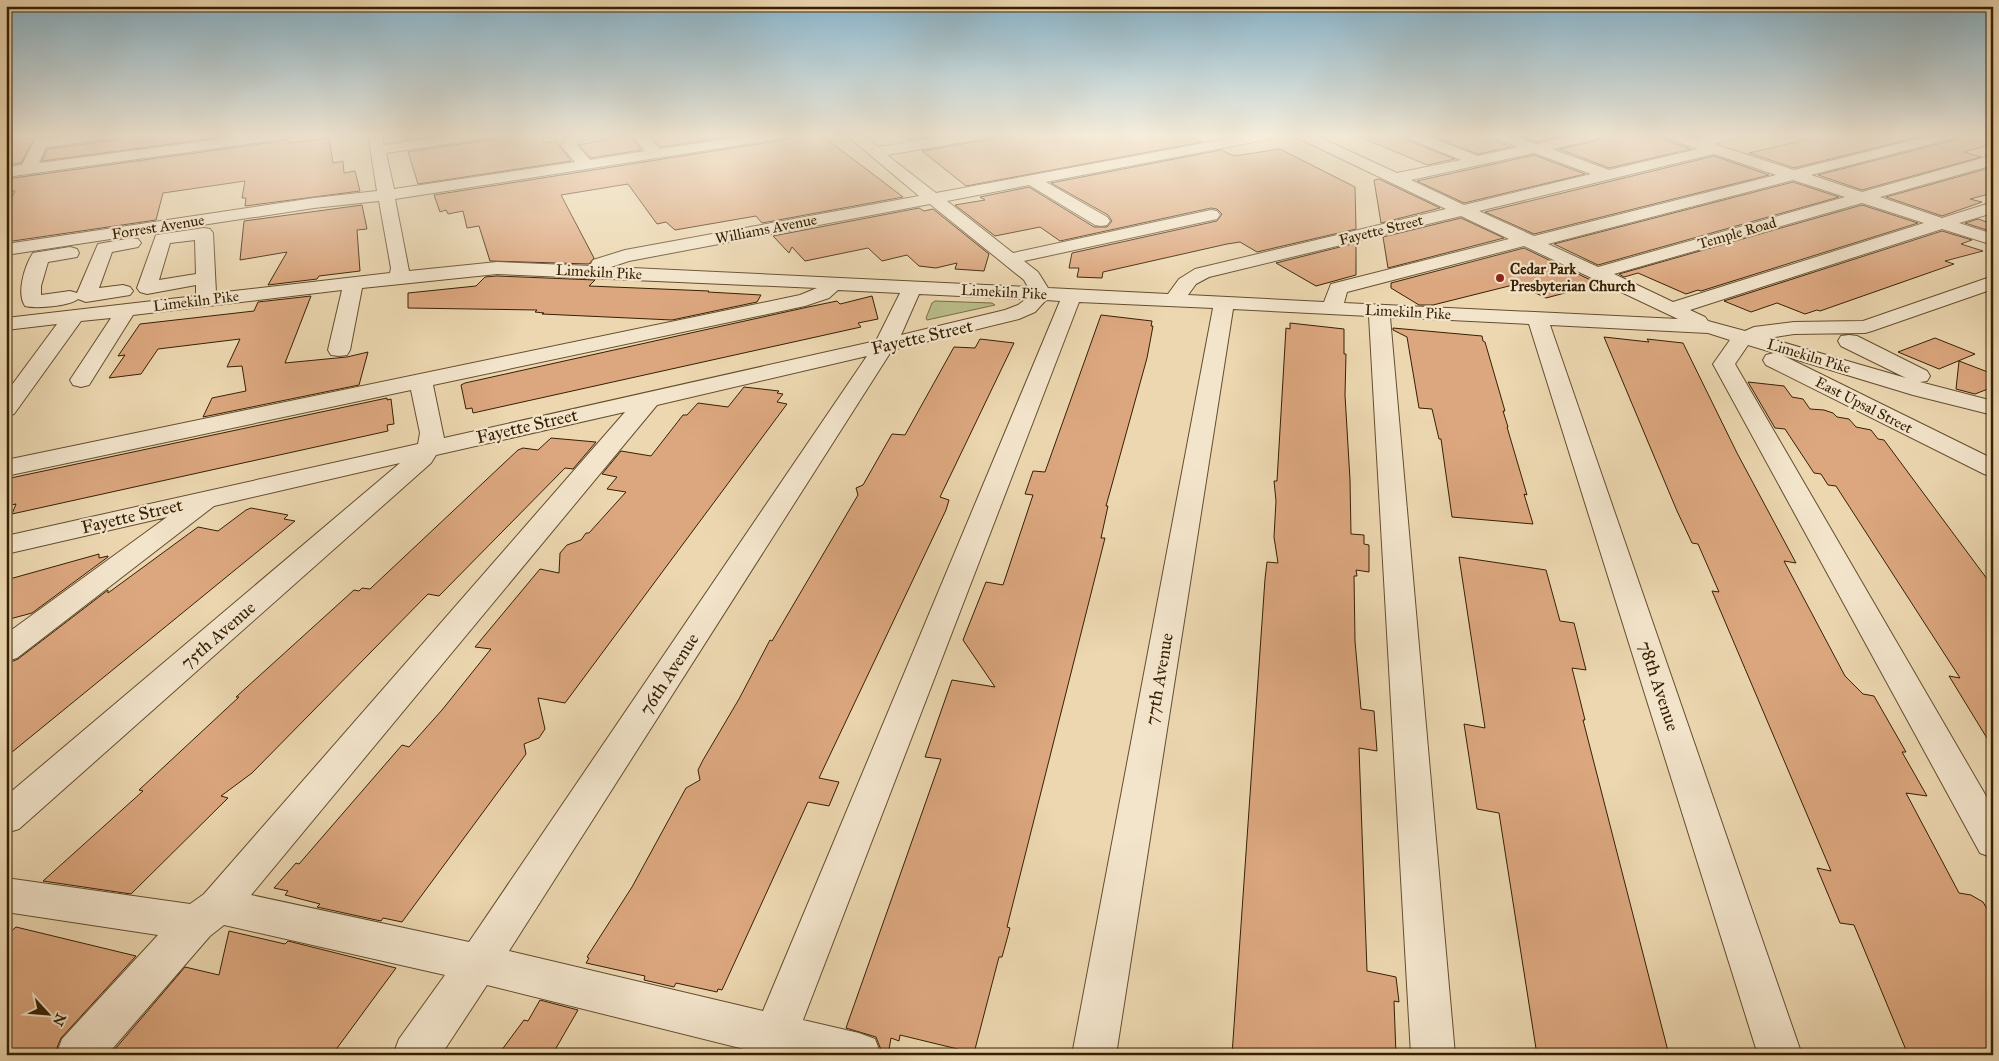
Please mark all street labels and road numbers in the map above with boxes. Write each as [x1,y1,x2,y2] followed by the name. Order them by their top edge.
[714,210,818,248] street label: Williams Avenue
[110,211,206,243] street label: Forrest Avenue
[1337,211,1426,249] street label: Fayette Street
[1696,213,1779,253] street label: Temple Road
[555,261,643,283] street label: Limekiln Pike
[960,281,1048,303] street label: Limekiln Pike
[152,287,240,315] street label: Limekiln Pike
[1364,301,1452,323] street label: Limekiln Pike
[869,315,975,359] street label: Fayette Street
[1765,335,1853,377] street label: Limekiln Pike
[1812,373,1916,438] street label: East Upsal Street
[474,404,580,448] street label: Fayette Street
[79,494,185,538] street label: Fayette Street
[176,596,260,674] street label: 75th Avenue
[634,629,704,719] street label: 76th Avenue
[1140,631,1178,727] street label: 77th Avenue
[1634,638,1684,734] street label: 78th Avenue

